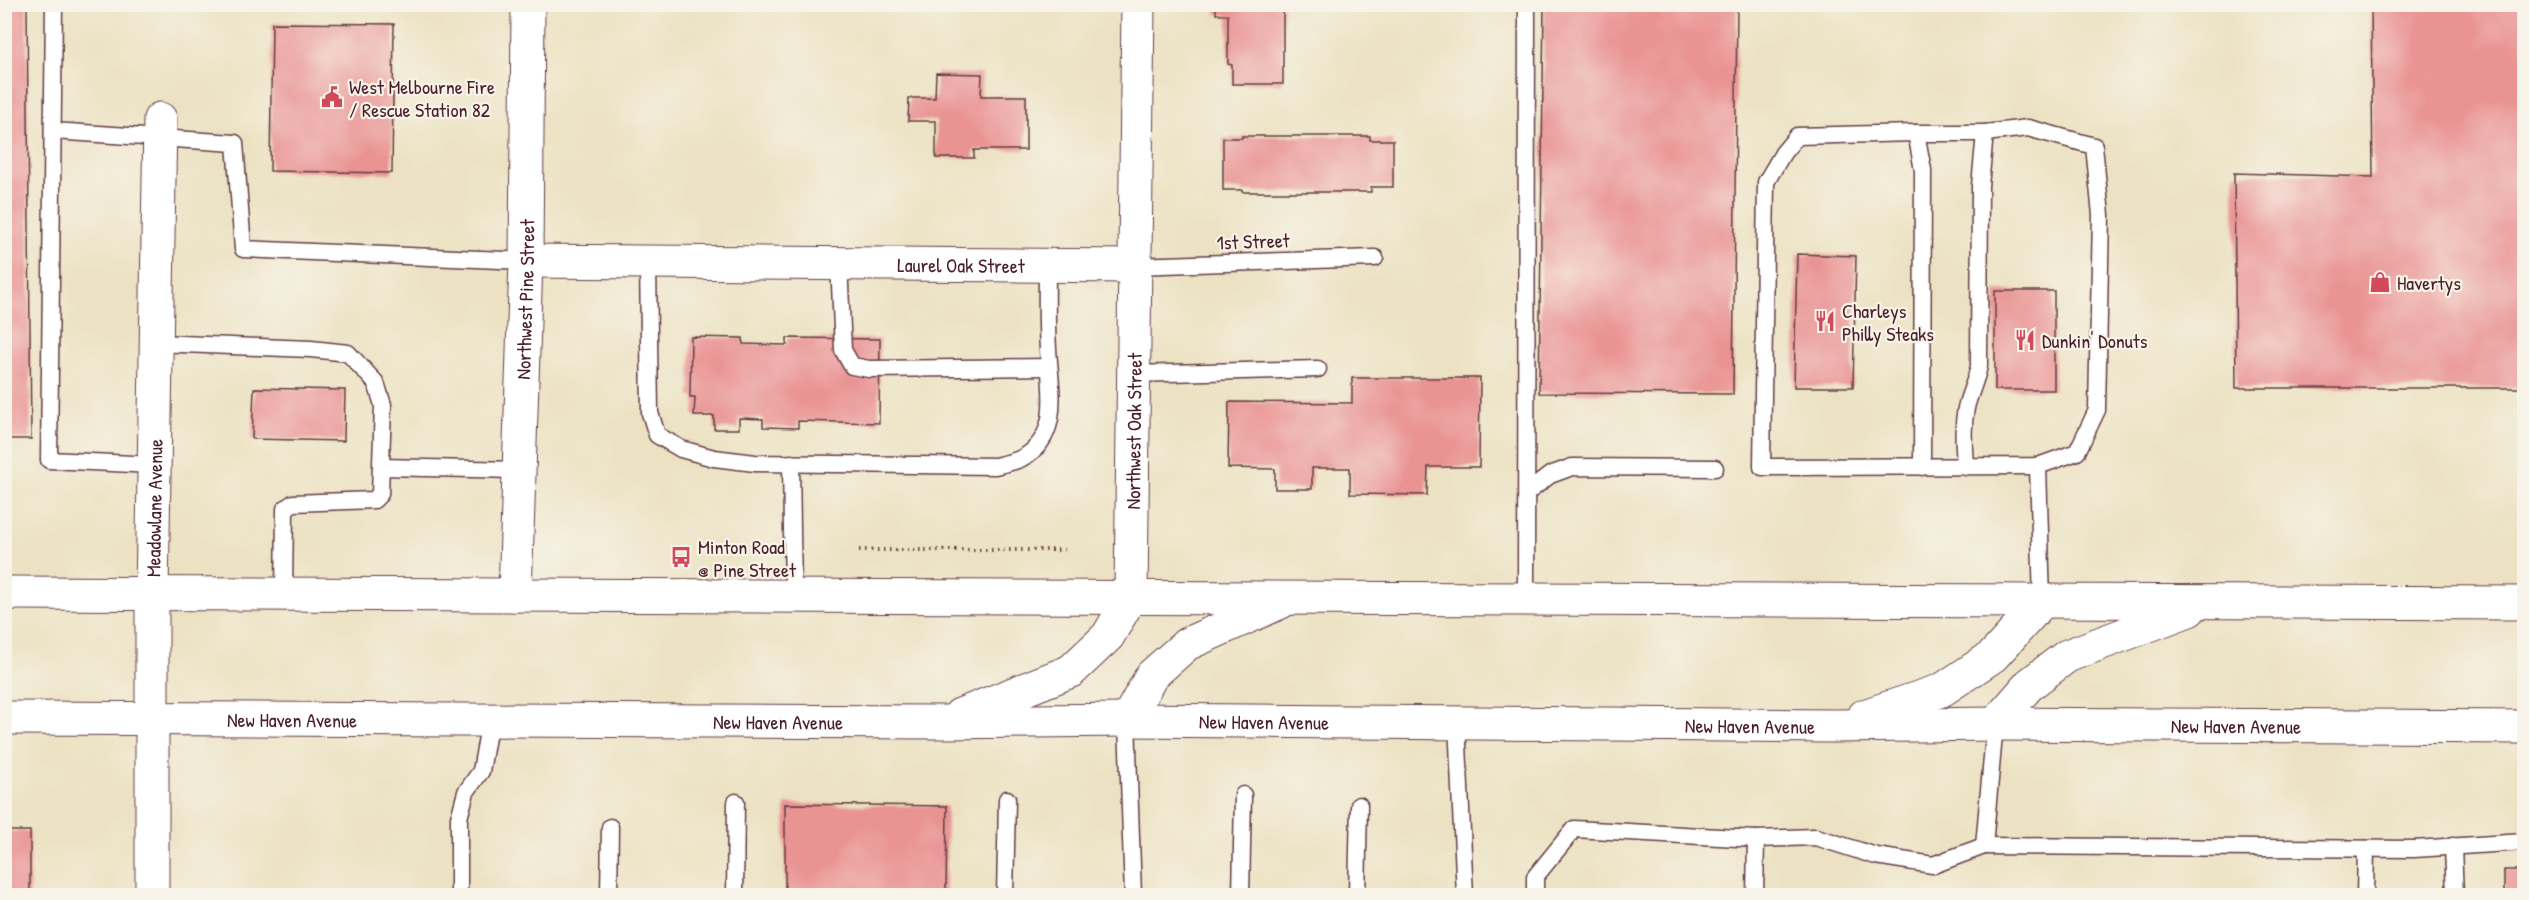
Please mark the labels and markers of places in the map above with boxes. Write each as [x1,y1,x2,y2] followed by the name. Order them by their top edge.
[349,73,495,123] place label: West Melbourne Fire / Rescue Station 82
[320,85,344,109] public building icon: West Melbourne Fire / Rescue Station 82
[2397,269,2461,296] place label: Havertys
[2368,270,2392,294] shop icon: Havertys
[1842,297,1934,347] place label: Charleys Philly Steaks
[1813,309,1837,333] restaurant icon: Charleys Philly Steaks
[2042,327,2148,354] place label: Dunkin' Donuts
[2013,328,2037,352] restaurant icon: Dunkin' Donuts
[698,533,797,583] place label: Minton Road @ Pine Street
[669,545,693,569] bus stop icon: Minton Road @ Pine Street

